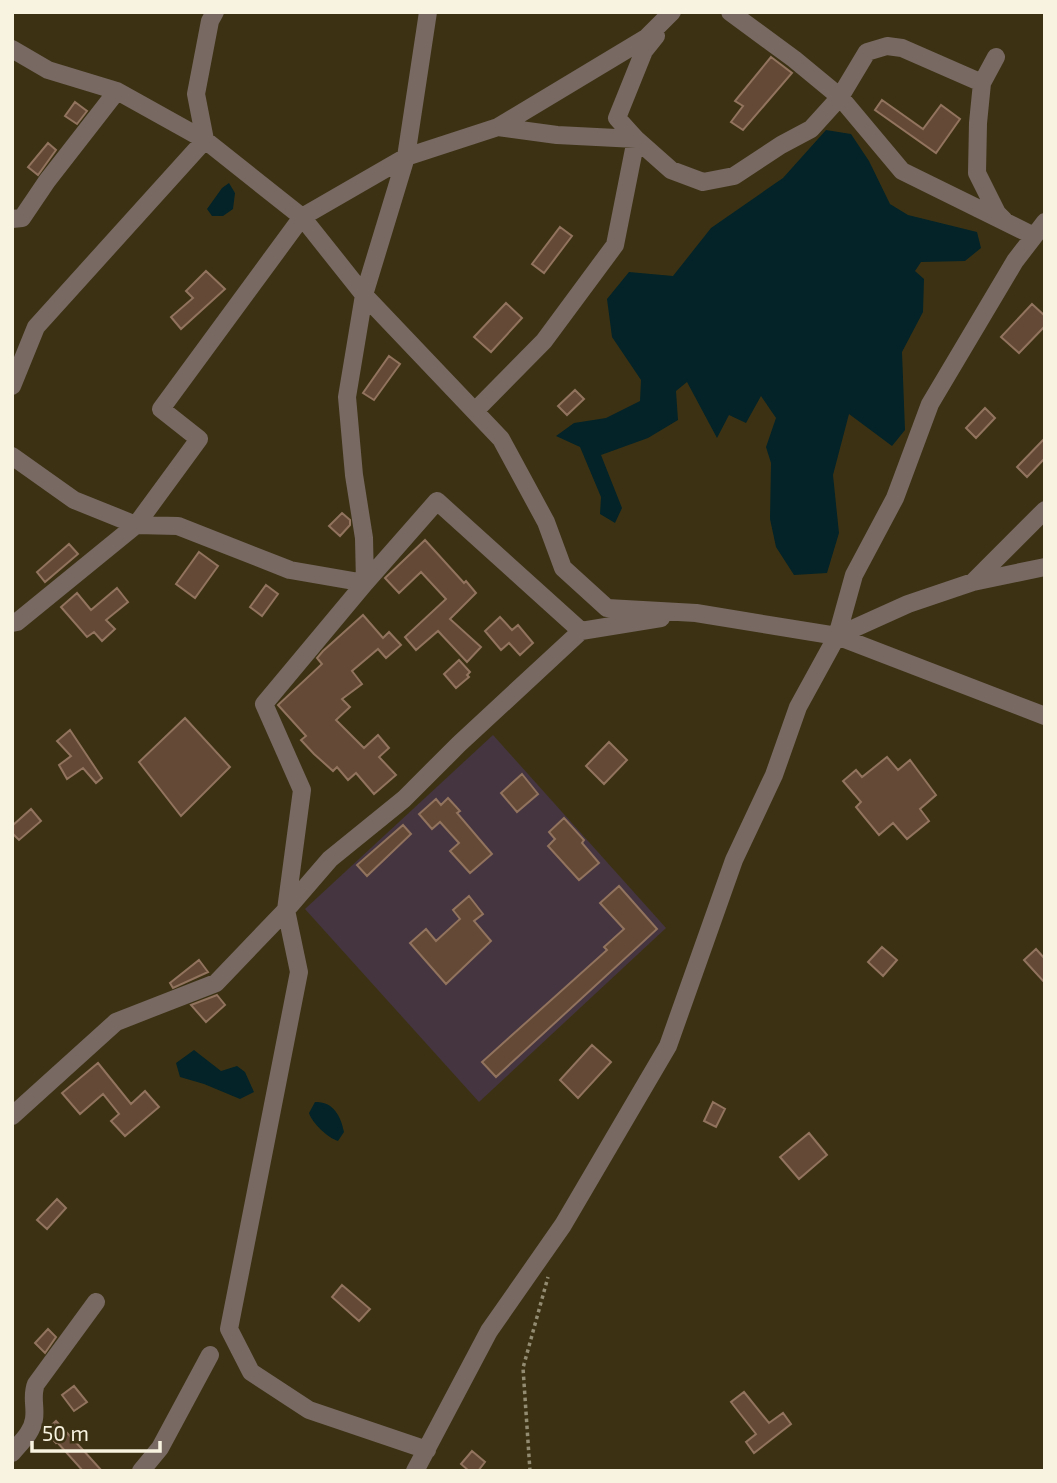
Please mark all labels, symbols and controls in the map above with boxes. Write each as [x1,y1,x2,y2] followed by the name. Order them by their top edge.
[32,1410,159,1454] scale bar
[42,1420,89,1445] text: 50 m

